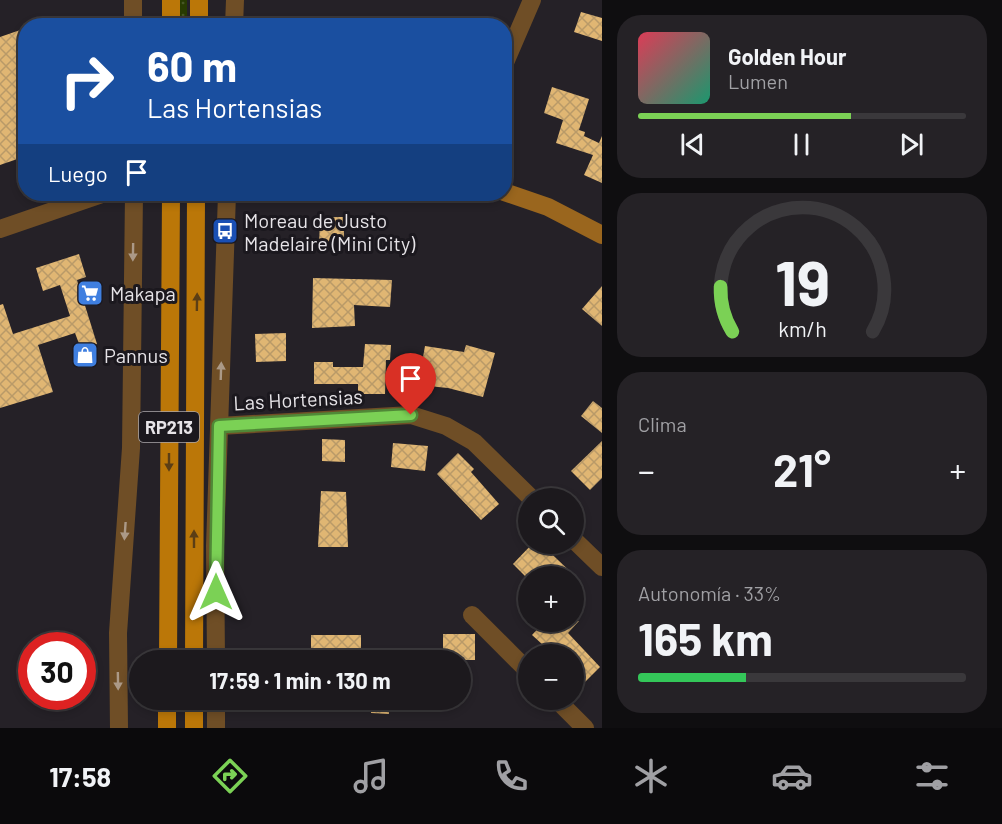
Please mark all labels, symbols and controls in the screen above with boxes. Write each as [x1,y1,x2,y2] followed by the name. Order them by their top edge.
[147,40,237,90] text: 60 m
[48,42,126,120] icon: right
[728,43,846,69] text: Golden Hour
[728,69,788,93] text: Lumen
[147,91,322,123] text: Las Hortensias
[676,128,709,161] icon: previous
[785,128,818,161] icon: pause
[895,128,928,161] icon: next
[120,156,153,189] icon: arrive
[48,160,108,186] text: Luego
[244,208,416,255] place label: Moreau de Justo Madelaire (Mini City)
[210,216,240,246] bus stop icon: Moreau de Justo Madelaire (Mini City)
[128,242,138,261] one-way arrow
[774,244,830,318] text: 19
[75,278,105,308] supermarket icon: Makapa
[110,281,176,305] place label: Makapa
[192,292,201,311] one-way arrow
[778,316,826,341] text: km/h
[70,340,100,370] shop icon: Pannus
[104,343,168,367] place label: Pannus
[385,353,436,415] pin
[216,361,225,380] one-way arrow
[394,362,427,395] icon: arrive
[233,384,363,414] street label: Las Hortensias
[139,412,199,442] road number: RP213
[638,412,687,436] text: Clima
[773,442,831,496] text: 21°
[638,450,655,490] text: −
[950,450,966,490] text: +
[164,452,174,471] one-way arrow
[518,488,584,710] map controls
[518,488,584,554] button: search
[120,521,130,540] one-way arrow
[189,529,199,548] one-way arrow
[184,560,248,624] position arrow
[518,566,584,632] button: +
[638,581,781,605] text: Autonomía · 33%
[638,611,773,665] text: 165 km
[18,632,96,710] speed limit sign: 30
[518,644,584,710] button: −
[209,667,391,693] text: 17:59 · 1 min · 130 m
[113,671,123,690] one-way arrow
[209,755,251,797] icon: directions
[350,755,392,797] icon: music
[490,755,532,797] icon: phone
[630,755,672,797] icon: climate
[771,755,813,797] icon: car
[911,755,953,797] icon: filters
[49,760,111,792] text: 17:58

